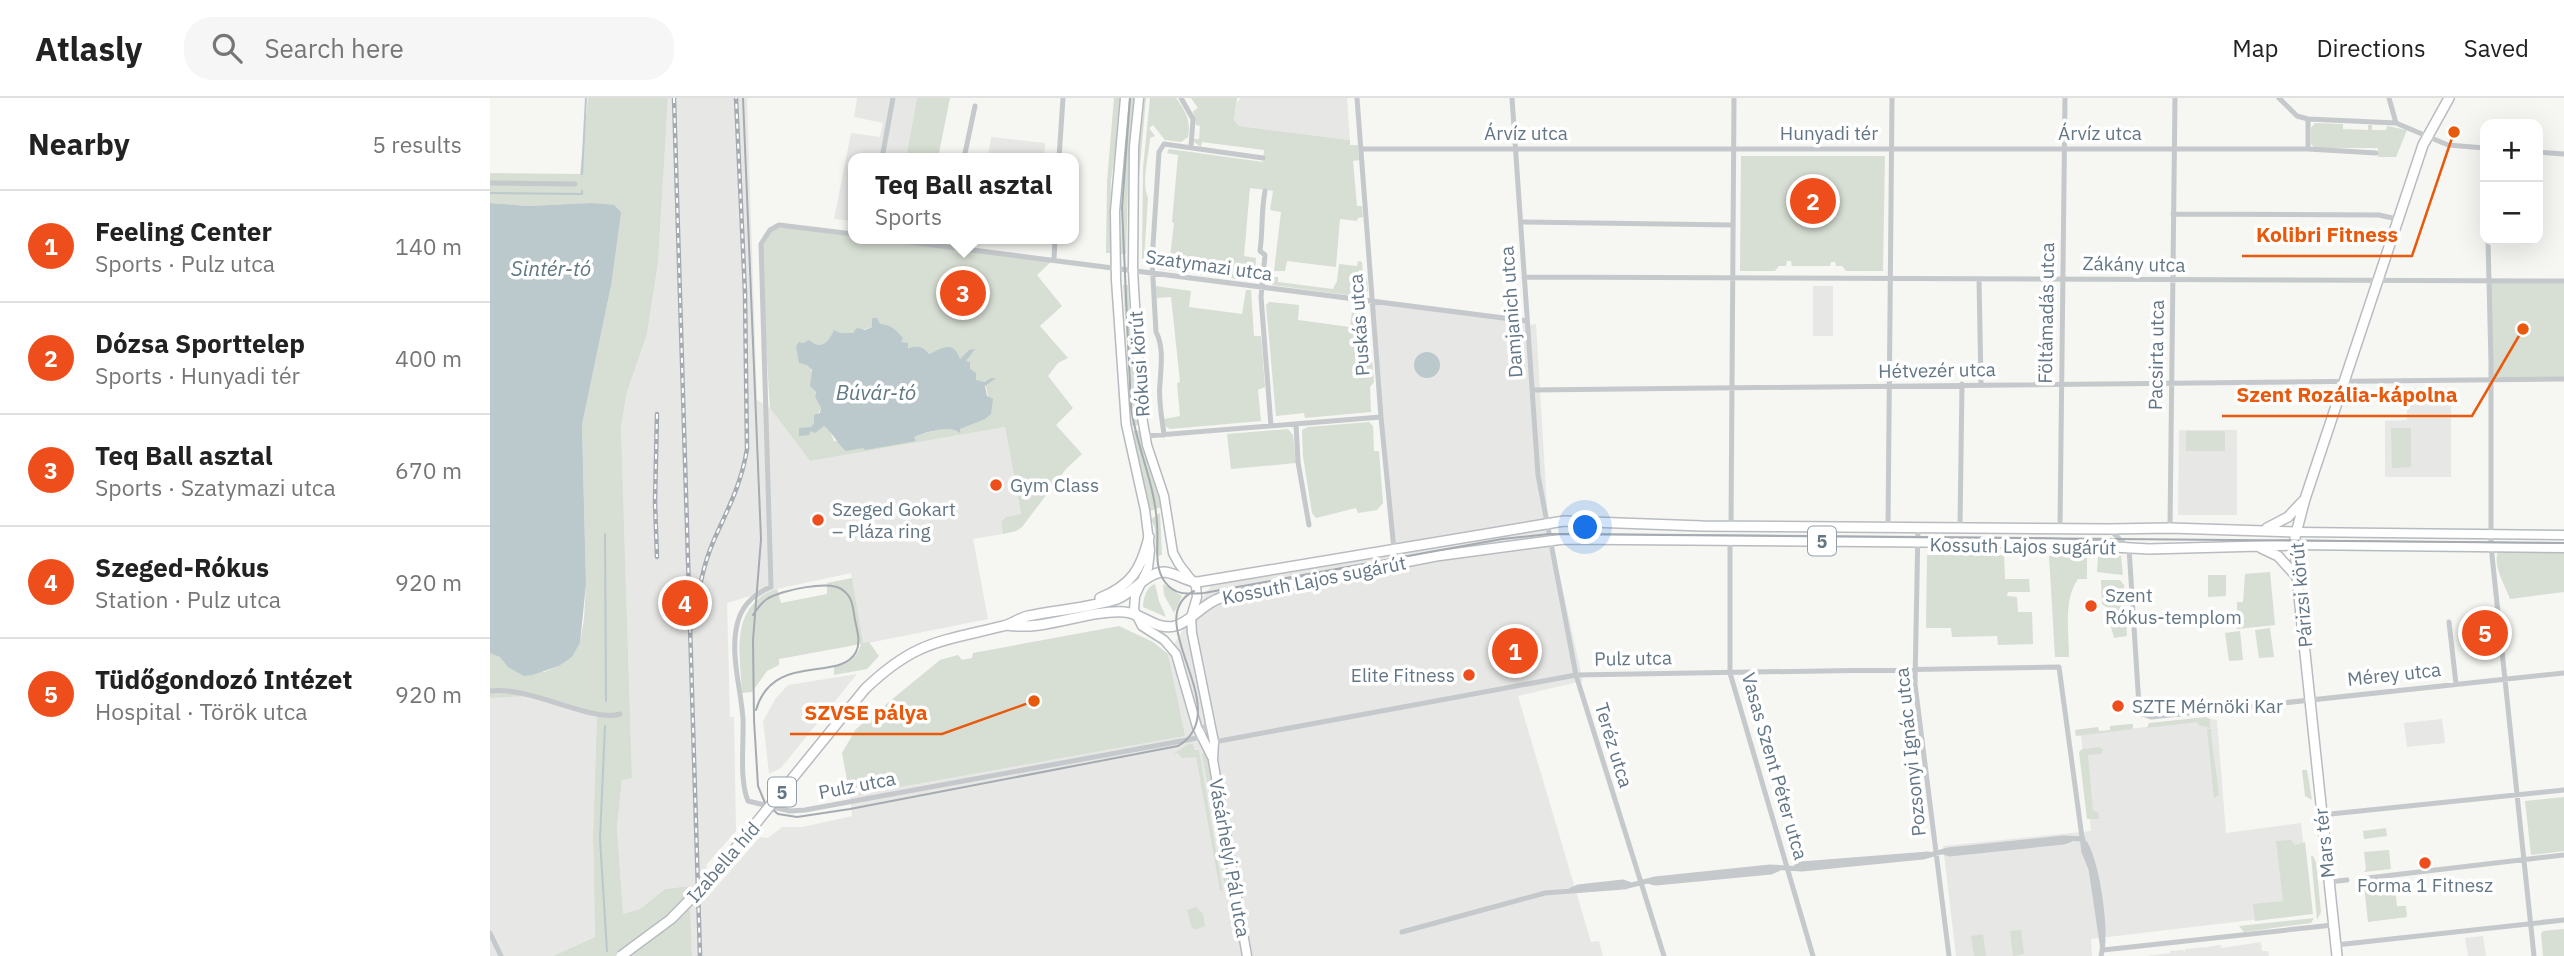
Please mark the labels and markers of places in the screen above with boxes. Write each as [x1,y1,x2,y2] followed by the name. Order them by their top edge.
[1790,175,1836,227] pin: 2
[2242,214,2412,256] callout: Kolibri Fitness
[940,267,986,319] pin: 3
[2222,374,2472,416] callout: Szent Rozália-kápolna
[1010,473,1099,497] place label: Gym Class
[988,477,1004,493] marker: Gym Class
[832,497,956,543] place label: Szeged Gokart – Pláza ring
[810,512,826,528] marker: Szeged Gokart – Pláza ring
[662,577,708,629] pin: 4
[2105,583,2242,629] place label: Szent Rókus-templom
[2083,598,2099,614] marker: Szent Rókus-templom
[2462,607,2508,659] pin: 5
[1492,625,1538,677] pin: 1
[1351,663,1455,687] place label: Elite Fitness
[1461,667,1477,683] marker: Elite Fitness
[790,692,942,734] callout: SZVSE pálya
[2132,694,2283,718] place label: SZTE Mérnöki Kar
[2110,698,2126,714] marker: SZTE Mérnöki Kar
[2417,855,2433,871] marker: Forma 1 Fitnesz
[2357,873,2493,897] place label: Forma 1 Fitnesz

